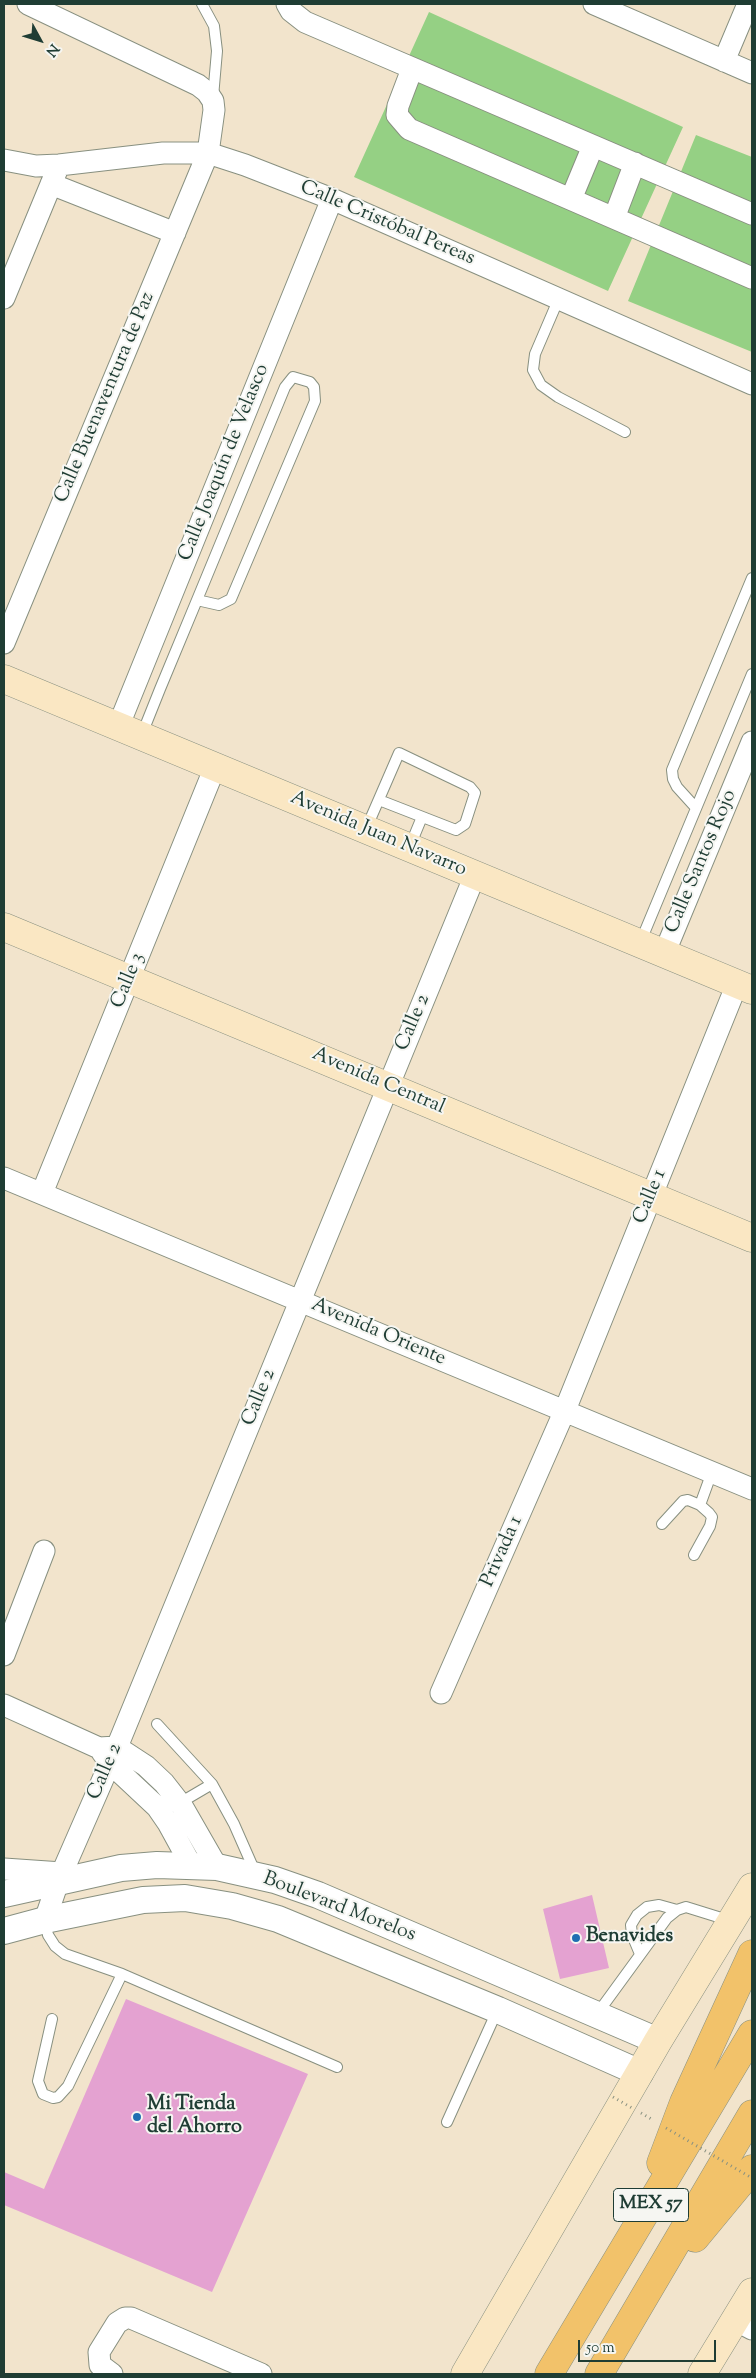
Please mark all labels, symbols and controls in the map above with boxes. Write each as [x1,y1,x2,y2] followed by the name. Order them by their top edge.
[15,15,65,65] north arrow
[40,39,63,60] text: N
[296,176,478,272] street label: Calle Cristóbal Pereas
[51,289,161,507] street label: Calle Buenaventura de Paz
[174,361,276,565] street label: Calle Joaquín de Velasco
[286,787,470,883] street label: Avenida Juan Navarro
[661,787,743,937] street label: Calle Santos Rojo
[107,950,151,1012] street label: Calle 3
[391,991,437,1055] street label: Calle 2
[308,1043,448,1121] street label: Avenida Central
[629,1166,673,1228] street label: Calle 1
[307,1294,449,1372] street label: Avenida Oriente
[238,1366,282,1430] street label: Calle 2
[477,1513,529,1591] street label: Privada 1
[83,1740,129,1804] street label: Calle 2
[259,1868,419,1948] street label: Boulevard Morelos
[586,1926,673,1950] place label: Benavides
[570,1932,582,1944] marker: Benavides
[147,2094,242,2141] place label: Mi Tienda del Ahorro
[131,2111,143,2123] marker: Mi Tienda del Ahorro
[614,2188,688,2222] road number: MEX 57
[581,2330,718,2362] scale bar
[586,2338,615,2359] text: 50 m

